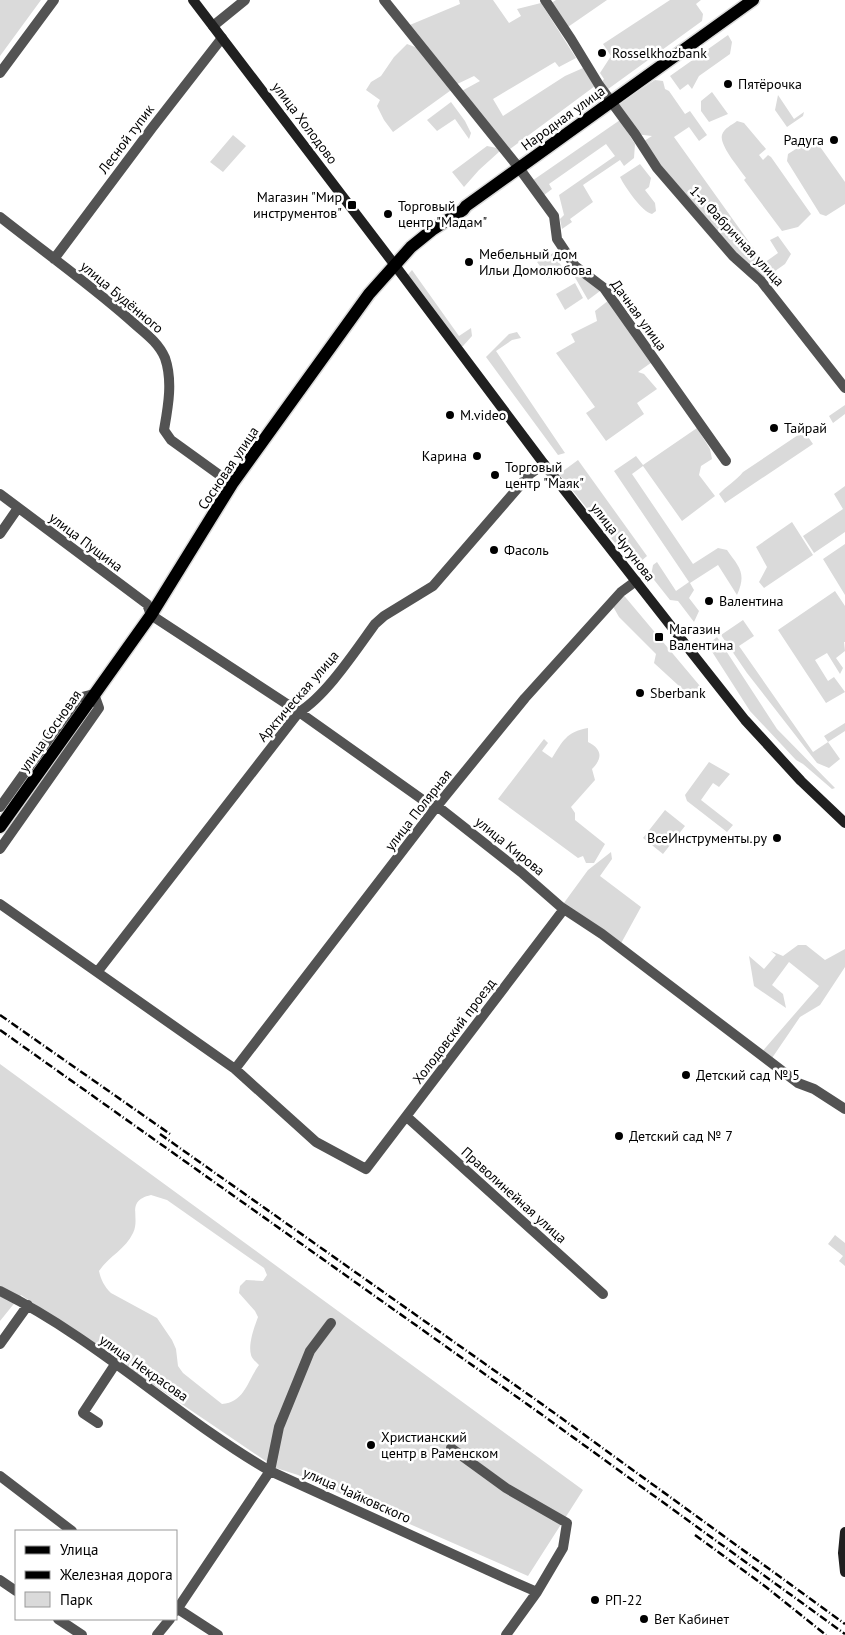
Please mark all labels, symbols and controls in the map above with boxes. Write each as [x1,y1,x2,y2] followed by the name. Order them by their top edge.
[612,44,707,62] place label: Rosselkhozbank
[596,47,608,59] marker: Rosselkhozbank
[738,75,802,93] place label: Пятёрочка
[268,78,342,168] street label: улица Холодово
[722,78,734,90] marker: Пятёрочка
[517,81,609,155] street label: Народная улица
[94,101,158,178] street label: Лесной тупик
[783,131,824,149] place label: Радуга
[828,134,840,146] marker: Радуга
[686,182,788,290] street label: 1-я Фабричная улица
[253,188,342,222] place label: Магазин "Мир инструментов"
[398,197,487,231] place label: Торговый центр "Мадам"
[346,199,358,211] marker: Магазин "Мир инструментов"
[382,208,394,220] marker: Торговый центр "Мадам"
[479,245,592,279] place label: Мебельный дом Ильи Домолюбова
[463,256,475,268] marker: Мебельный дом Ильи Домолюбова
[77,257,167,337] street label: улица Будённого
[607,276,671,354] street label: Дачная улица
[460,406,506,424] place label: M.video
[444,409,456,421] marker: M.video
[784,419,827,437] place label: Тайрай
[768,422,780,434] marker: Тайрай
[194,423,262,513] street label: Сосновая улица
[422,447,467,465] place label: Карина
[471,450,483,462] marker: Карина
[505,458,584,492] place label: Торговый центр "Маяк"
[489,469,501,481] marker: Торговый центр "Маяк"
[587,499,659,585] street label: улица Чугунова
[46,508,127,576] street label: улица Пущина
[504,541,549,559] place label: Фасоль
[488,544,500,556] marker: Фасоль
[719,592,784,610] place label: Валентина
[703,595,715,607] marker: Валентина
[669,620,734,654] place label: Магазин Валентина
[653,631,665,643] marker: Магазин Валентина
[253,646,343,745] street label: Арктическая улица
[650,684,706,702] place label: Sberbank
[15,686,85,776] street label: улица Сосновая
[634,687,646,699] marker: Sberbank
[381,766,455,854] street label: улица Полярная
[471,812,549,880] street label: улица Кирова
[647,829,767,847] place label: ВсеИнструменты.ру
[771,832,783,844] marker: ВсеИнструменты.ру
[408,974,500,1087] street label: Холодовский проезд
[696,1066,800,1084] place label: Детский сад № 5
[680,1069,692,1081] marker: Детский сад № 5
[629,1127,733,1145] place label: Детский сад № 7
[613,1130,625,1142] marker: Детский сад № 7
[458,1143,570,1247] street label: Праволинейная улица
[96,1331,192,1405] street label: улица Некрасова
[381,1428,498,1462] place label: Христианский центр в Раменском
[365,1439,377,1451] marker: Христианский центр в Раменском
[300,1463,414,1527] street label: улица Чайковского
[15,1530,178,1620] legend
[60,1540,98,1559] text: Улица
[59,1565,173,1584] text: Железная дорога
[60,1590,93,1609] text: Парк
[605,1591,642,1609] place label: РП-22
[589,1594,601,1606] marker: РП-22
[654,1610,729,1628] place label: Вет Кабинет
[638,1613,650,1625] marker: Вет Кабинет

